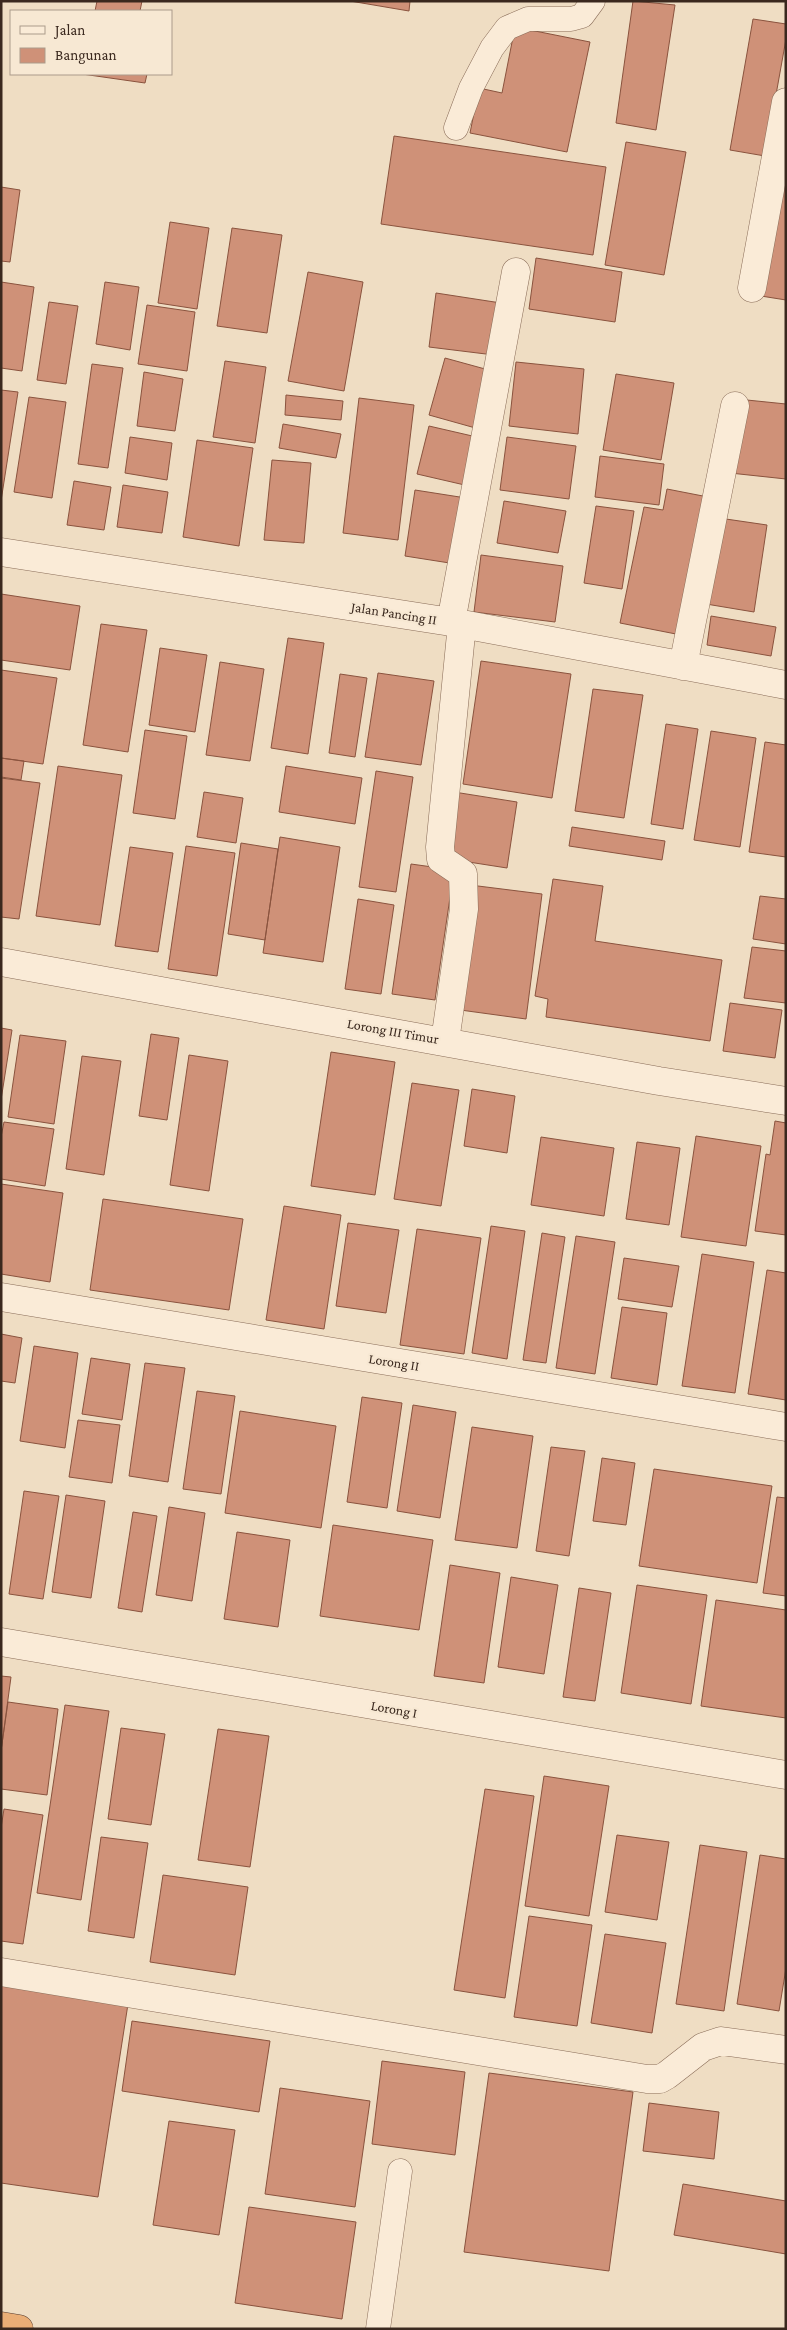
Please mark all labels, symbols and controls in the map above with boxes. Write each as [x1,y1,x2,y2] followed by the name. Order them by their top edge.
[10,10,172,75] legend
[53,22,85,39] text: Jalan
[55,47,116,64] text: Bangunan
[348,598,438,628] street label: Jalan Pancing II
[346,1015,440,1047] street label: Lorong III Timur
[368,1350,420,1374] street label: Lorong II
[370,1697,418,1721] street label: Lorong I

